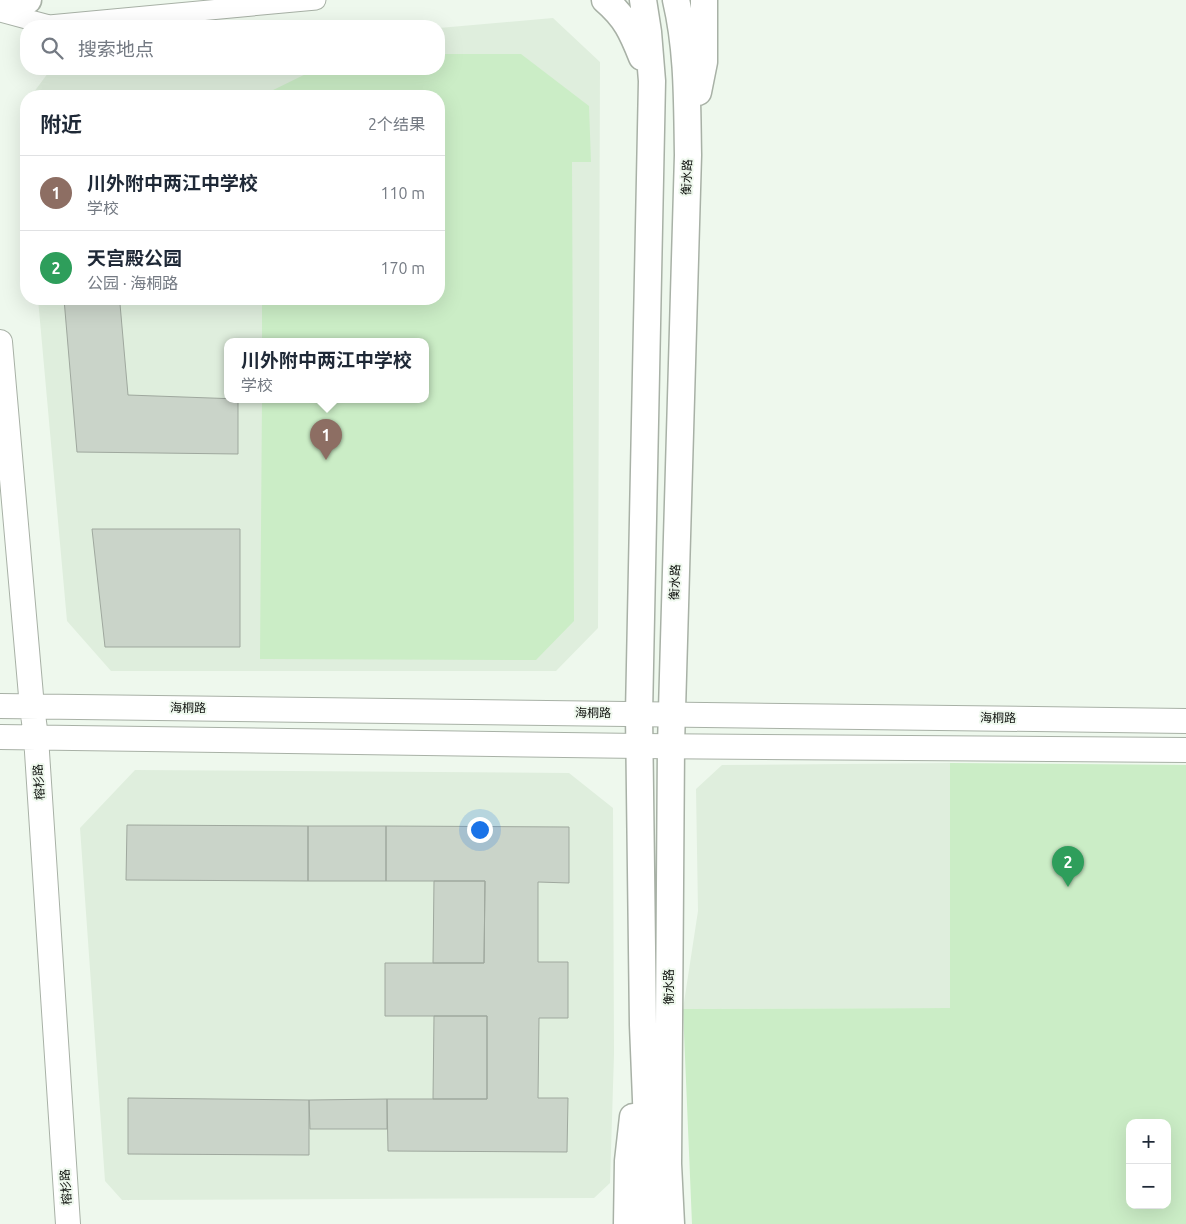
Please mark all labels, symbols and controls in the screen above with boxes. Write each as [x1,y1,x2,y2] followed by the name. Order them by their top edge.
[20,20,445,75] search box
[38,34,66,62] icon: search
[78,38,154,60] text: 搜索地点
[40,112,82,136] text: 附近
[368,115,425,133] text: 2个结果
[679,159,694,195] street label: 衡水路
[87,172,258,194] text: 川外附中两江中学校
[51,184,61,202] text: 1
[380,184,425,202] text: 110 m
[87,199,119,217] text: 学校
[87,247,182,269] text: 天宫殿公园
[51,259,61,277] text: 2
[380,259,425,277] text: 170 m
[87,274,178,292] text: 公园 · 海桐路
[224,338,429,403] popup
[241,349,412,371] text: 川外附中两江中学校
[241,376,273,394] text: 学校
[310,419,342,460] pin: 1
[667,564,682,600] street label: 衡水路
[170,701,206,714] street label: 海桐路
[575,706,611,719] street label: 海桐路
[980,711,1016,724] street label: 海桐路
[31,764,46,800] street label: 榕杉路
[467,817,493,843] your location
[1052,846,1084,887] pin: 2
[662,969,675,1005] street label: 衡水路
[1126,1119,1171,1209] map controls
[1126,1119,1171,1164] button: +
[1126,1164,1171,1209] button: −
[58,1169,73,1205] street label: 榕杉路

